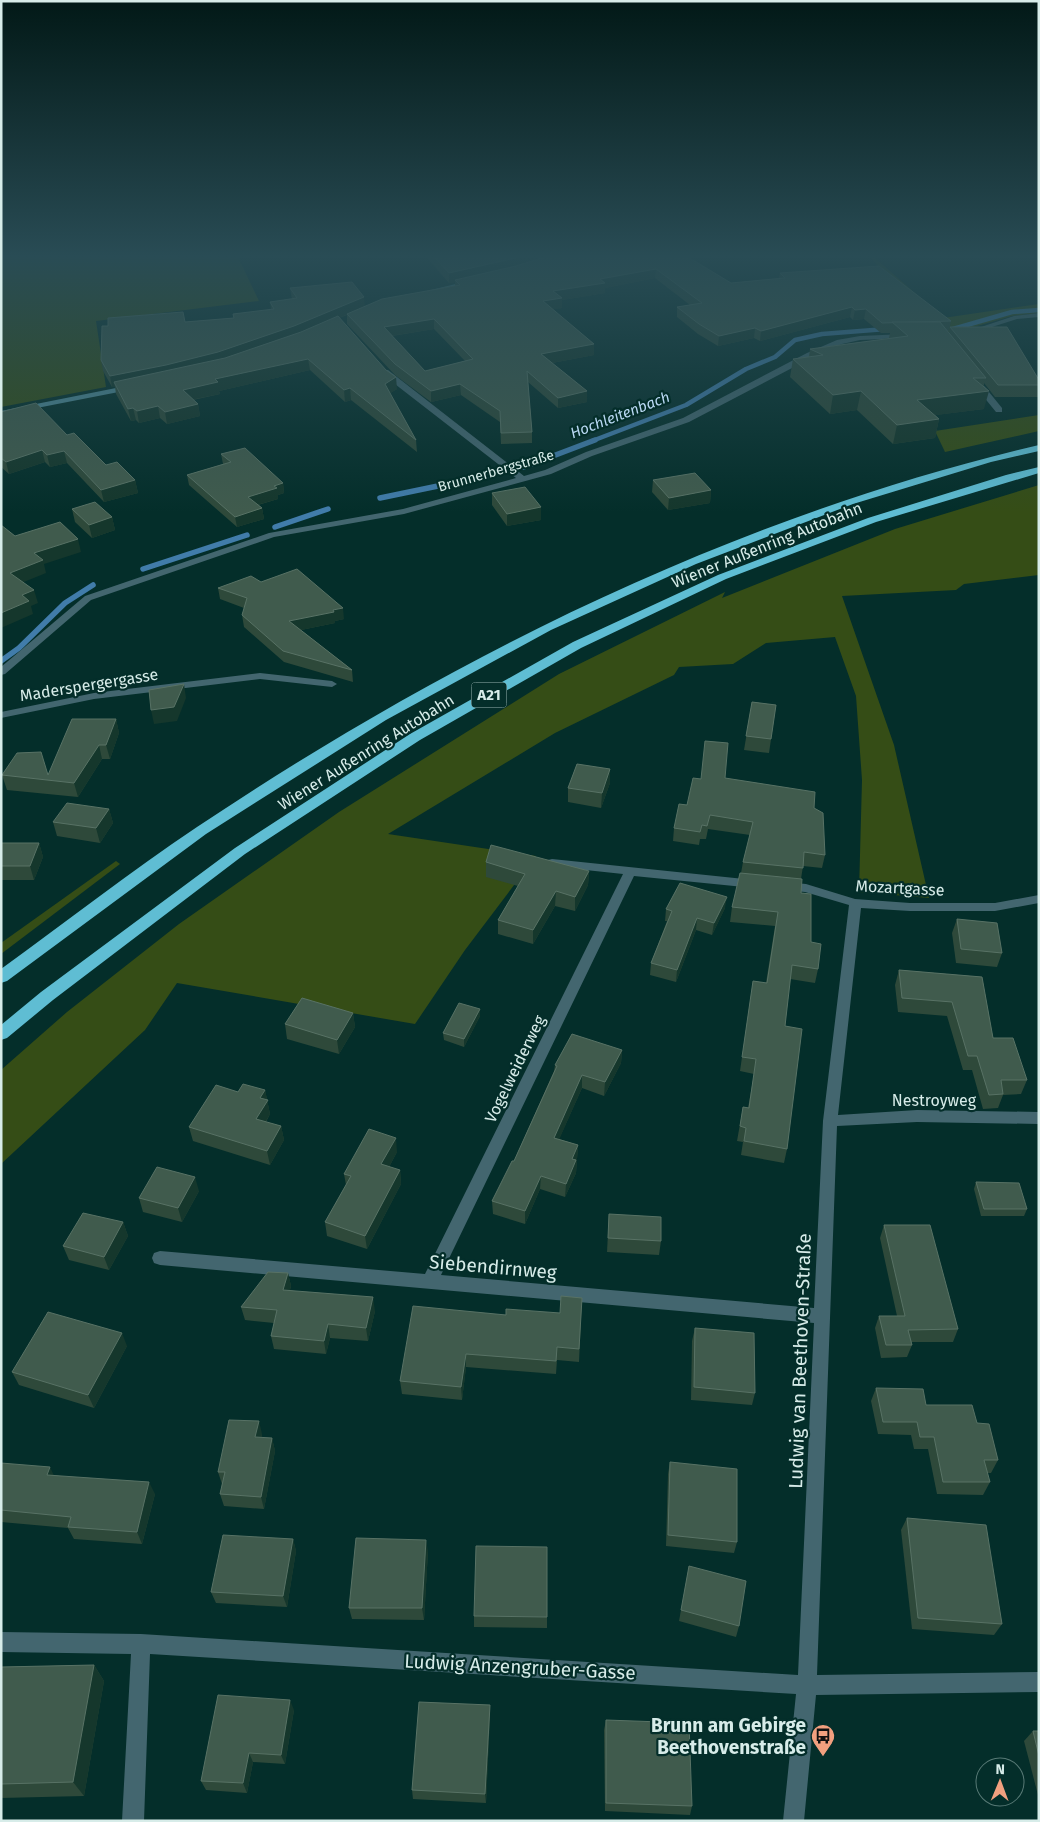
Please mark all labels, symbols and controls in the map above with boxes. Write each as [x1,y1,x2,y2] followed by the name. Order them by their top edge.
[568,388,672,442] water label: Hochleitenbach
[436,446,556,496] street label: Brunnerbergstraße
[669,498,865,592] street label: Wiener Außenring Autobahn
[18,665,160,705] street label: Maderspergergasse
[472,682,506,708] road number: A21
[275,690,457,814] street label: Wiener Außenring Autobahn
[855,876,945,900] street label: Mozartgasse
[481,1012,549,1126] street label: Vogelweiderweg
[892,1091,977,1110] street label: Nestroyweg
[784,1233,816,1489] street label: Ludwig van Beethoven-Straße
[428,1250,558,1284] street label: Siebendirnweg
[404,1649,636,1685] street label: Ludwig Anzengruber-Gasse
[651,1714,806,1759] place label: Brunn am Gebirge Beethovenstraße
[810,1723,836,1757] bus stop icon: Brunn am Gebirge Beethovenstraße
[975,1757,1025,1807] north arrow
[995,1761,1005,1778] text: N

